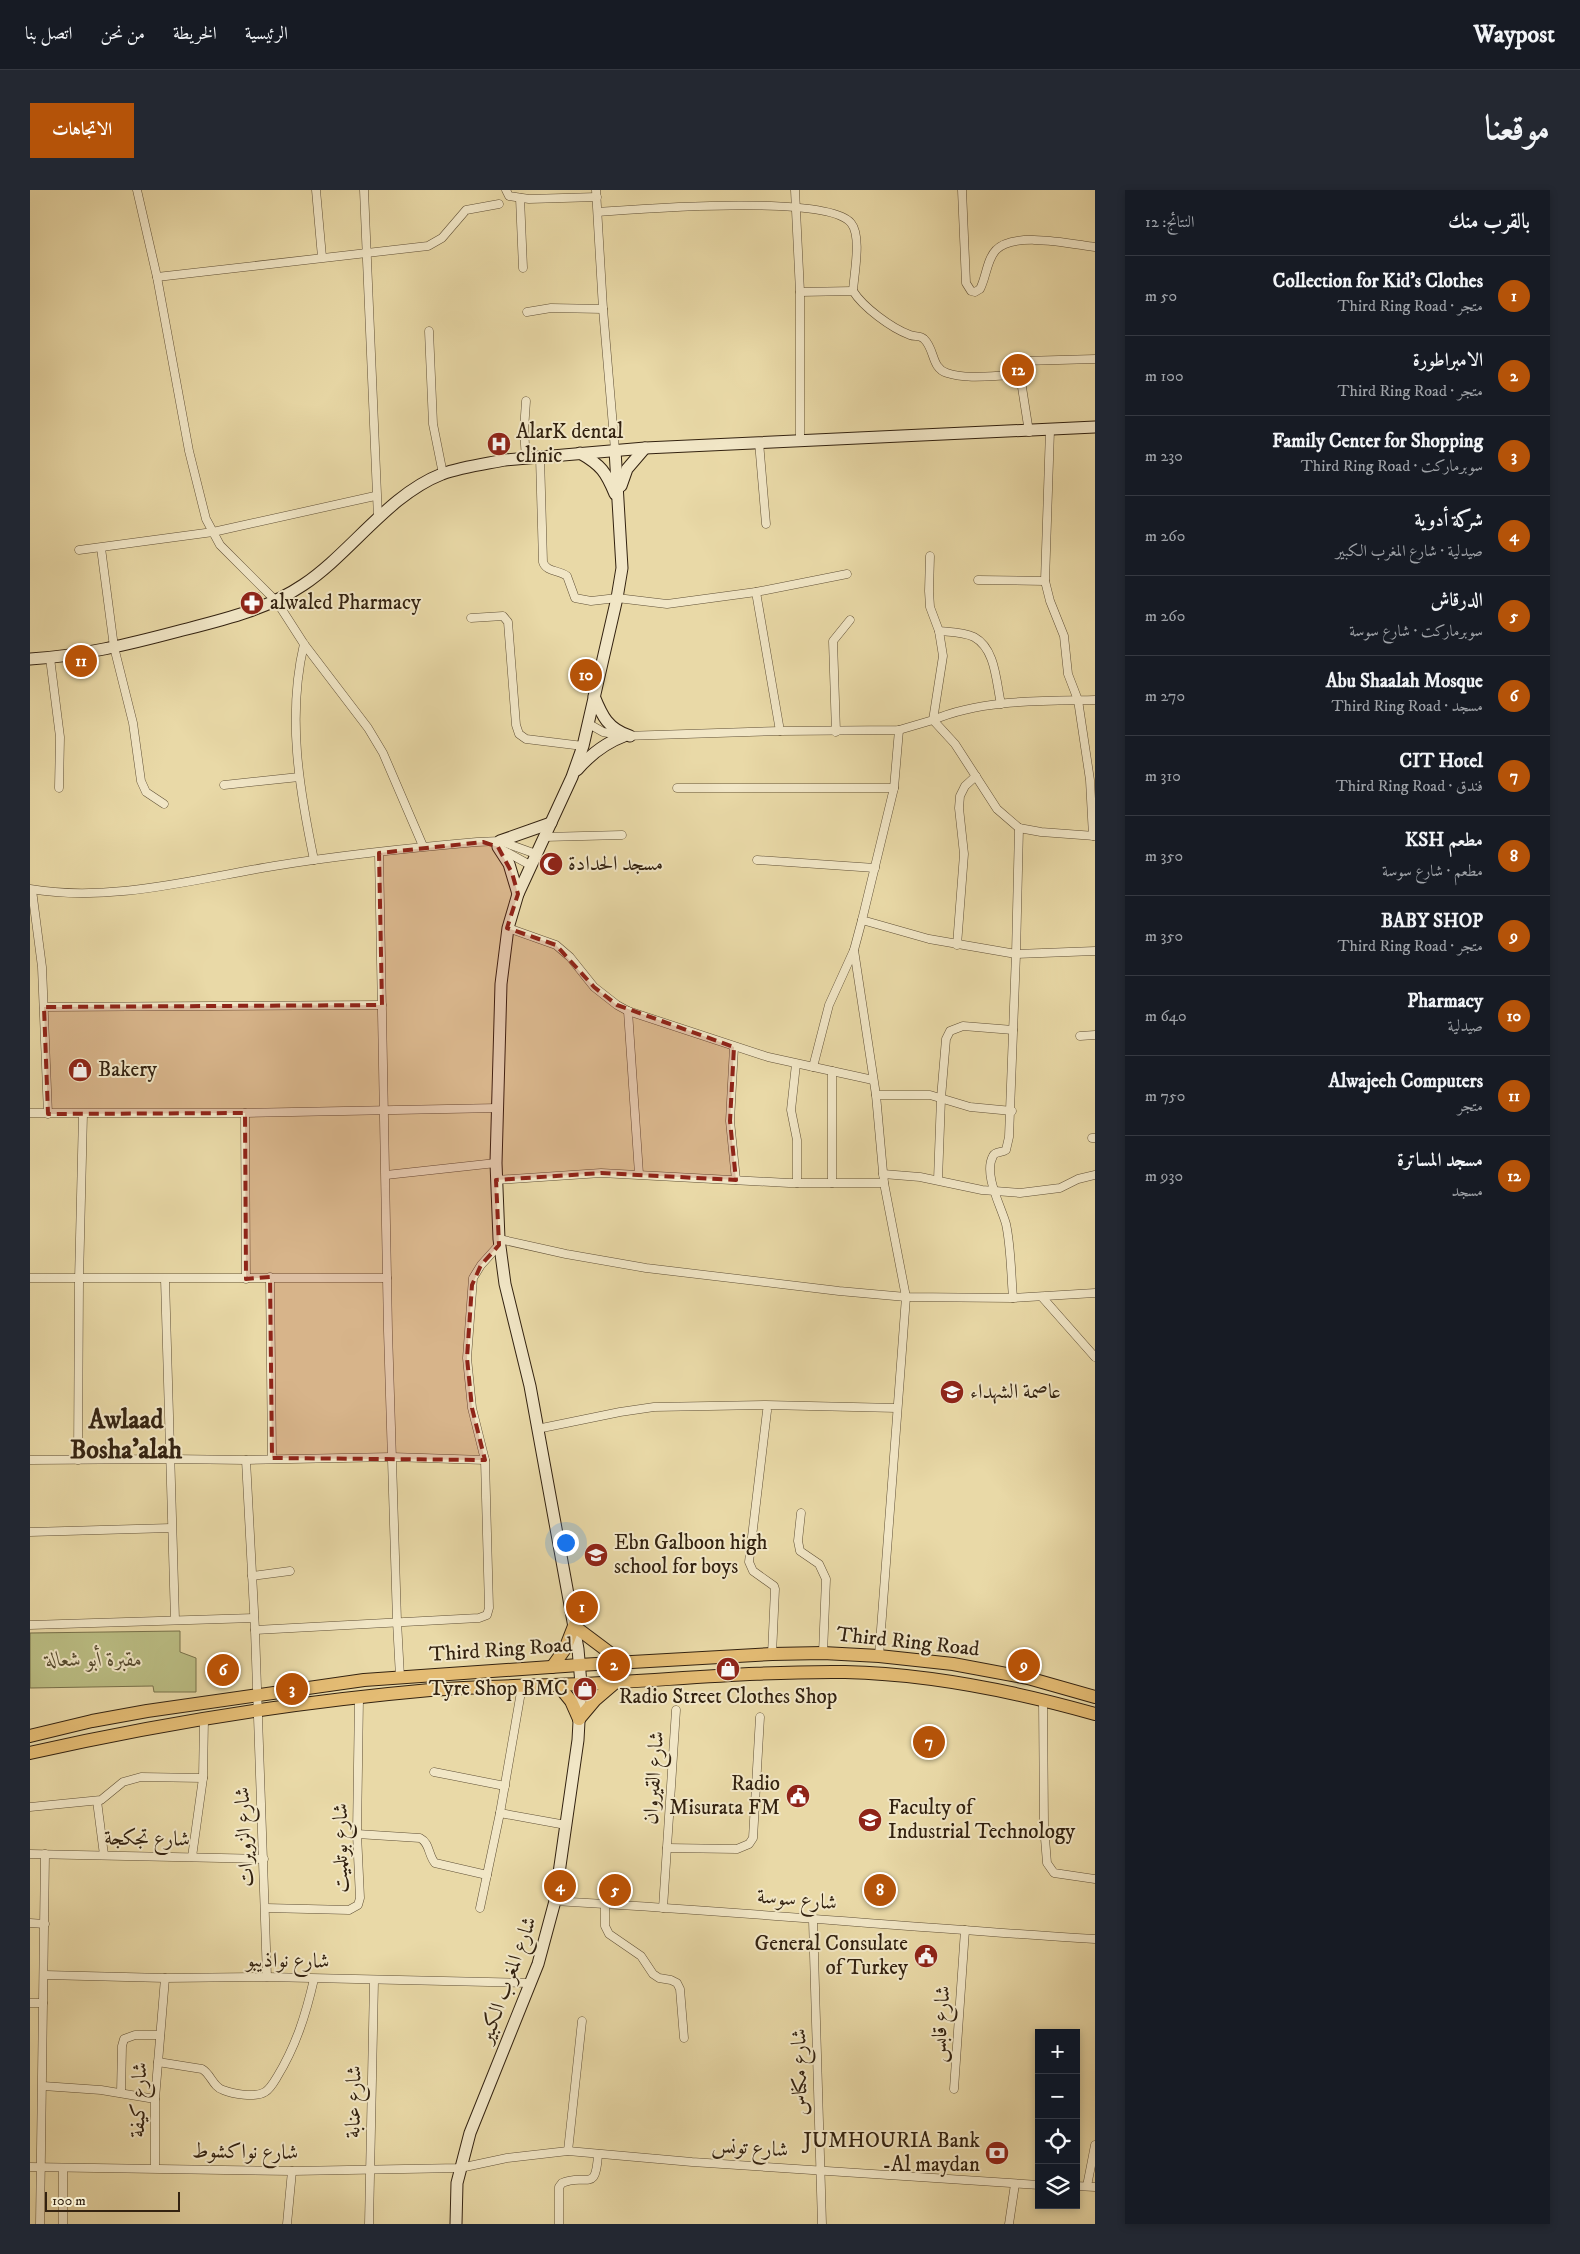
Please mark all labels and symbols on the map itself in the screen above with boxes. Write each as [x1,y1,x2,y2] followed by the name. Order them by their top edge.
[1002,351,1034,389] pin: 12
[516,419,624,469] place label: AlarK dental clinic
[486,431,512,457] hospital icon: AlarK dental clinic
[239,590,265,616] pharmacy icon: alwaled Pharmacy
[270,590,422,616] place label: alwaled Pharmacy
[65,642,97,680] pin: 11
[570,656,602,694] pin: 10
[538,851,564,877] mosque icon: مسجد الحدادة
[568,851,663,877] place label: مسجد الحدادة
[67,1057,93,1083] shop icon: Bakery
[98,1057,158,1083] place label: Bakery
[939,1379,965,1405] school or university icon: عاصمة الشهداء
[970,1379,1061,1405] place label: عاصمة الشهداء
[70,1404,182,1467] district label: Awlaad Bosha'alah
[553,1530,579,1556] your location
[614,1530,767,1580] place label: Ebn Galboon high school for boys
[583,1542,609,1568] school or university icon: Ebn Galboon high school for boys
[566,1588,598,1626] pin: 1
[835,1622,981,1662] street label: Third Ring Road
[428,1632,574,1668] street label: Third Ring Road
[43,1644,142,1673] park label: مقبرة أبو شعالة
[598,1646,630,1684] pin: 2
[1008,1646,1040,1684] pin: 9
[207,1651,239,1689] pin: 6
[715,1656,741,1682] shop icon: Radio Street Clothes Shop
[276,1670,308,1708] pin: 3
[429,1676,568,1702] place label: Tyre Shop BMC
[572,1676,598,1702] shop icon: Tyre Shop BMC
[619,1684,837,1710] place label: Radio Street Clothes Shop
[913,1723,945,1761] pin: 7
[638,1730,674,1826] street label: شارع القيروان
[669,1771,780,1821] place label: Radio Misurata FM
[785,1783,811,1809] public building icon: Radio Misurata FM
[229,1786,265,1888] street label: شارع الزويرات
[888,1795,1076,1845] place label: Faculty of Industrial Technology
[328,1803,358,1893] street label: شارع بوتلميت
[857,1807,883,1833] school or university icon: Faculty of Industrial Technology
[104,1825,190,1857] street label: شارع تجكجة
[544,1867,576,1905] pin: 4
[599,1871,631,1909] pin: 5
[864,1871,896,1909] pin: 8
[756,1884,838,1920] street label: شارع سوسة
[472,1913,547,2050] street label: شارع المغرب الكبير
[755,1931,909,1981] place label: General Consulate of Turkey
[913,1943,939,1969] public building icon: General Consulate of Turkey
[244,1947,330,1979] street label: شارع نواذيبو
[925,1985,961,2063] street label: شارع قابس
[786,2028,818,2116] street label: شارع مكناس
[125,2062,157,2138] street label: شارع كيفة
[340,2065,372,2139] street label: شارع عنابة
[802,2128,981,2178] place label: JUMHOURIA Bank -Al maydan
[710,2132,789,2168] street label: شارع تونس
[192,2138,298,2170] street label: شارع نواكشوط
[984,2140,1010,2166] bank icon: JUMHOURIA Bank -Al maydan
[45,2189,180,2212] scale bar

